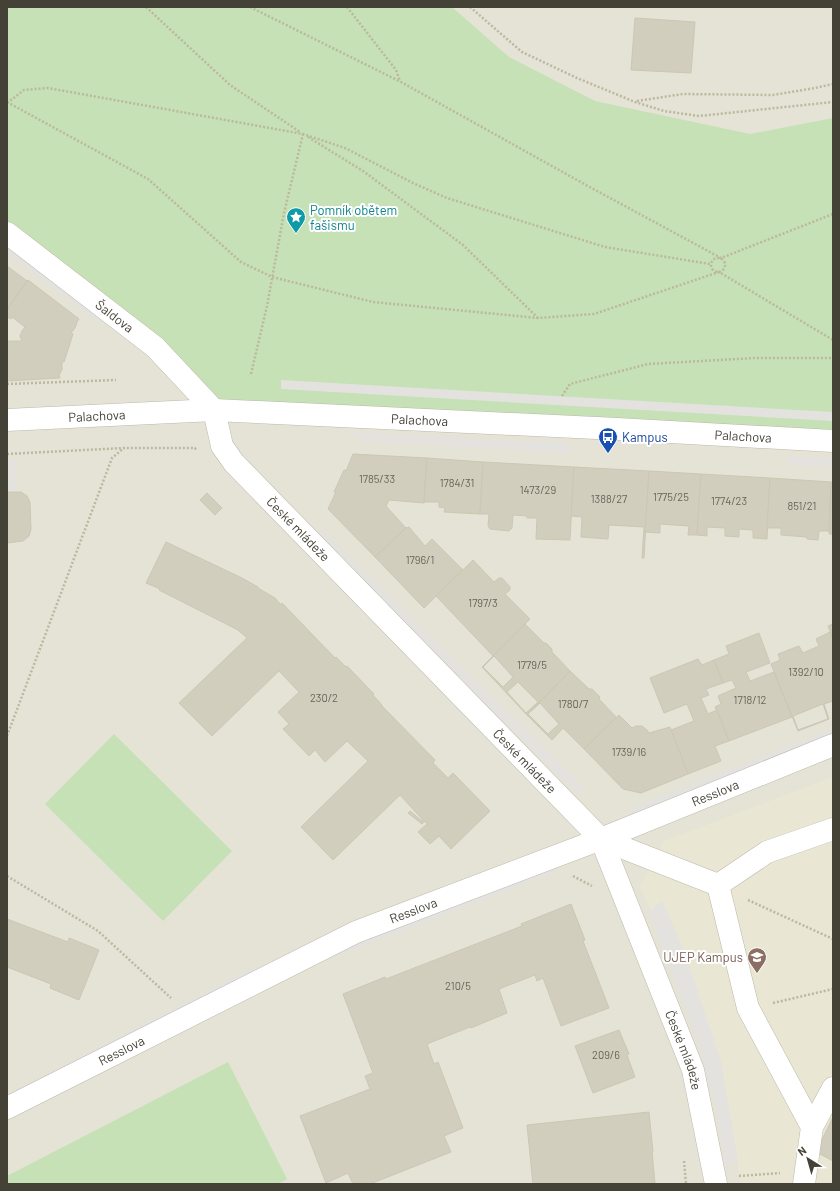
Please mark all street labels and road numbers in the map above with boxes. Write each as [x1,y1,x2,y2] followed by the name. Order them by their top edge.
[92,296,137,336] street label: Šaldova
[68,406,126,425] street label: Palachova
[391,410,448,429] street label: Palachova
[714,426,772,446] street label: Palachova
[263,493,334,565] street label: České mládeže
[490,725,560,797] street label: České mládeže
[689,776,741,810] street label: Resslova
[387,894,439,927] street label: Resslova
[662,1008,705,1091] street label: České mládeže
[96,1032,147,1069] street label: Resslova

